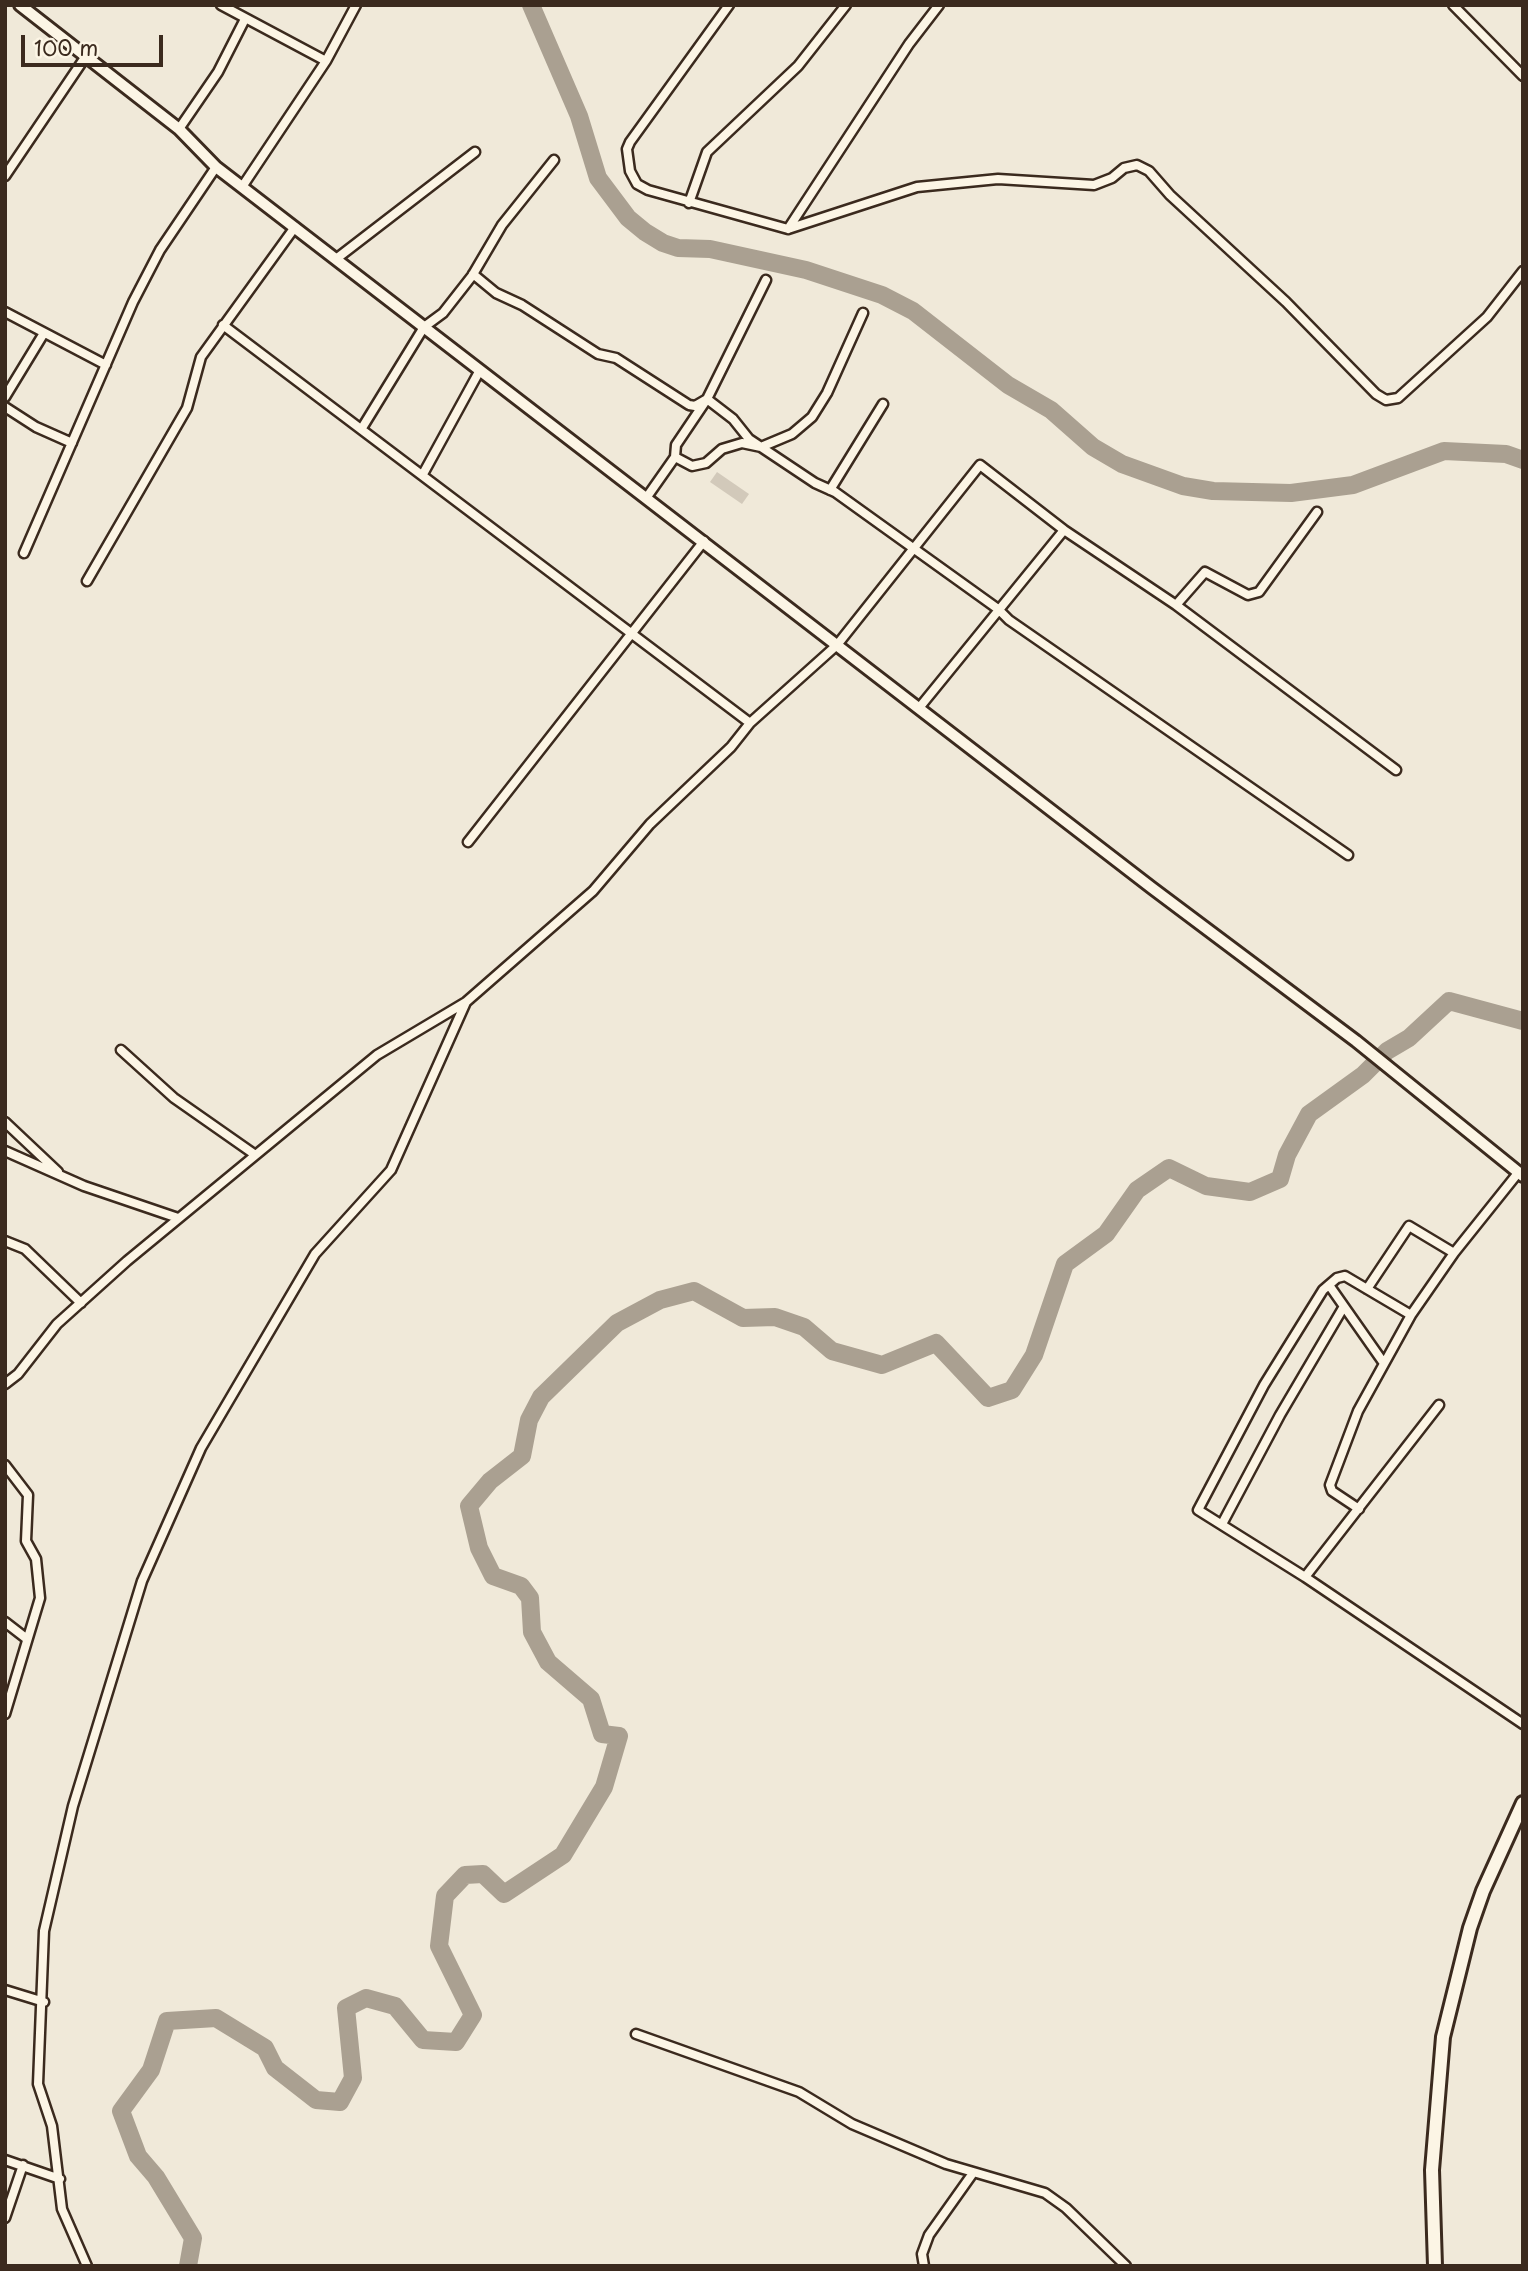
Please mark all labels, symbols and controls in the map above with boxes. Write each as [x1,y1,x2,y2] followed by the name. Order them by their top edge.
[24,21,166,65] scale bar
[34,31,98,63] text: 100 m

